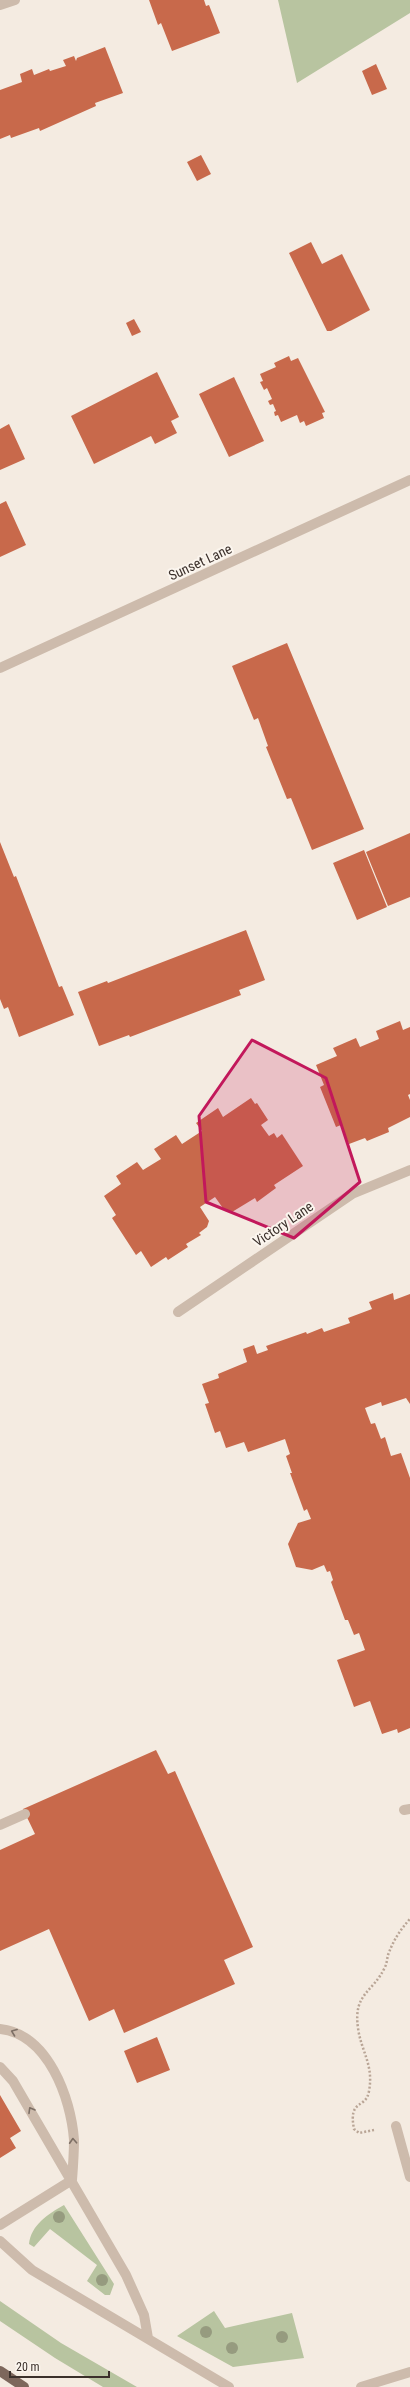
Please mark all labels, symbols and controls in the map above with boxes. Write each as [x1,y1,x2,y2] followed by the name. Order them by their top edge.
[166,540,235,584] street label: Sunset Lane
[250,1198,316,1250] street label: Victory Lane
[11,2029,18,2037] one-way arrow
[28,2107,35,2114] one-way arrow
[69,2138,78,2144] one-way arrow
[10,2353,109,2379] scale bar
[16,2360,40,2374] text: 20 m

